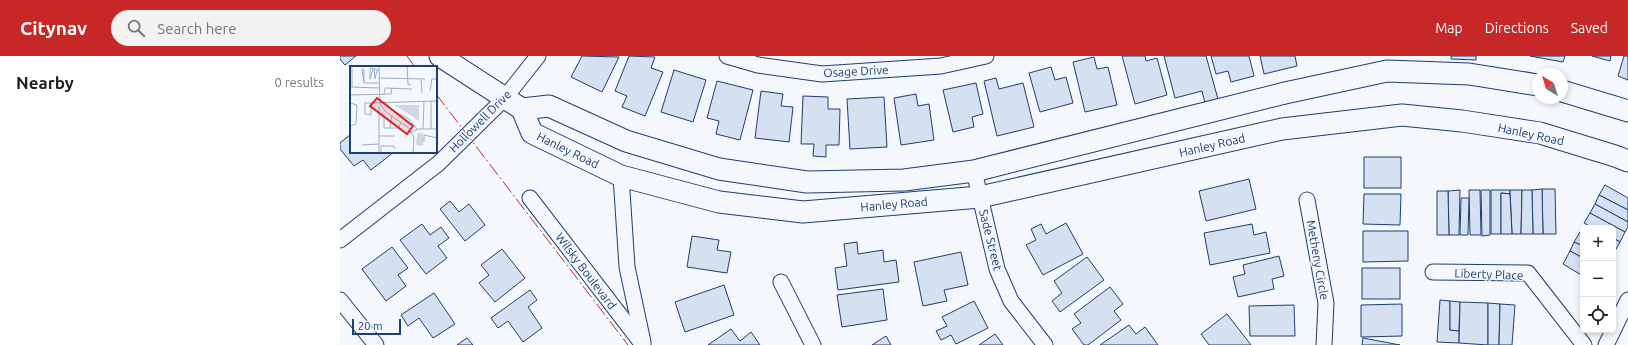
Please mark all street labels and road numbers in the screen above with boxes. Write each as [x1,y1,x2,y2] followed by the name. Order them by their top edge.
[823,63,889,79] street label: Osage Drive
[446,87,514,155] street label: Hollowell Drive
[1497,121,1565,147] street label: Hanley Road
[535,129,601,171] street label: Hanley Road
[1178,131,1246,159] street label: Hanley Road
[860,195,928,213] street label: Hanley Road
[977,208,1005,272] street label: Sade Street
[1305,219,1331,301] street label: Metheny Circle
[553,230,619,312] street label: Wilsky Boulevard
[1454,266,1524,282] street label: Liberty Place

